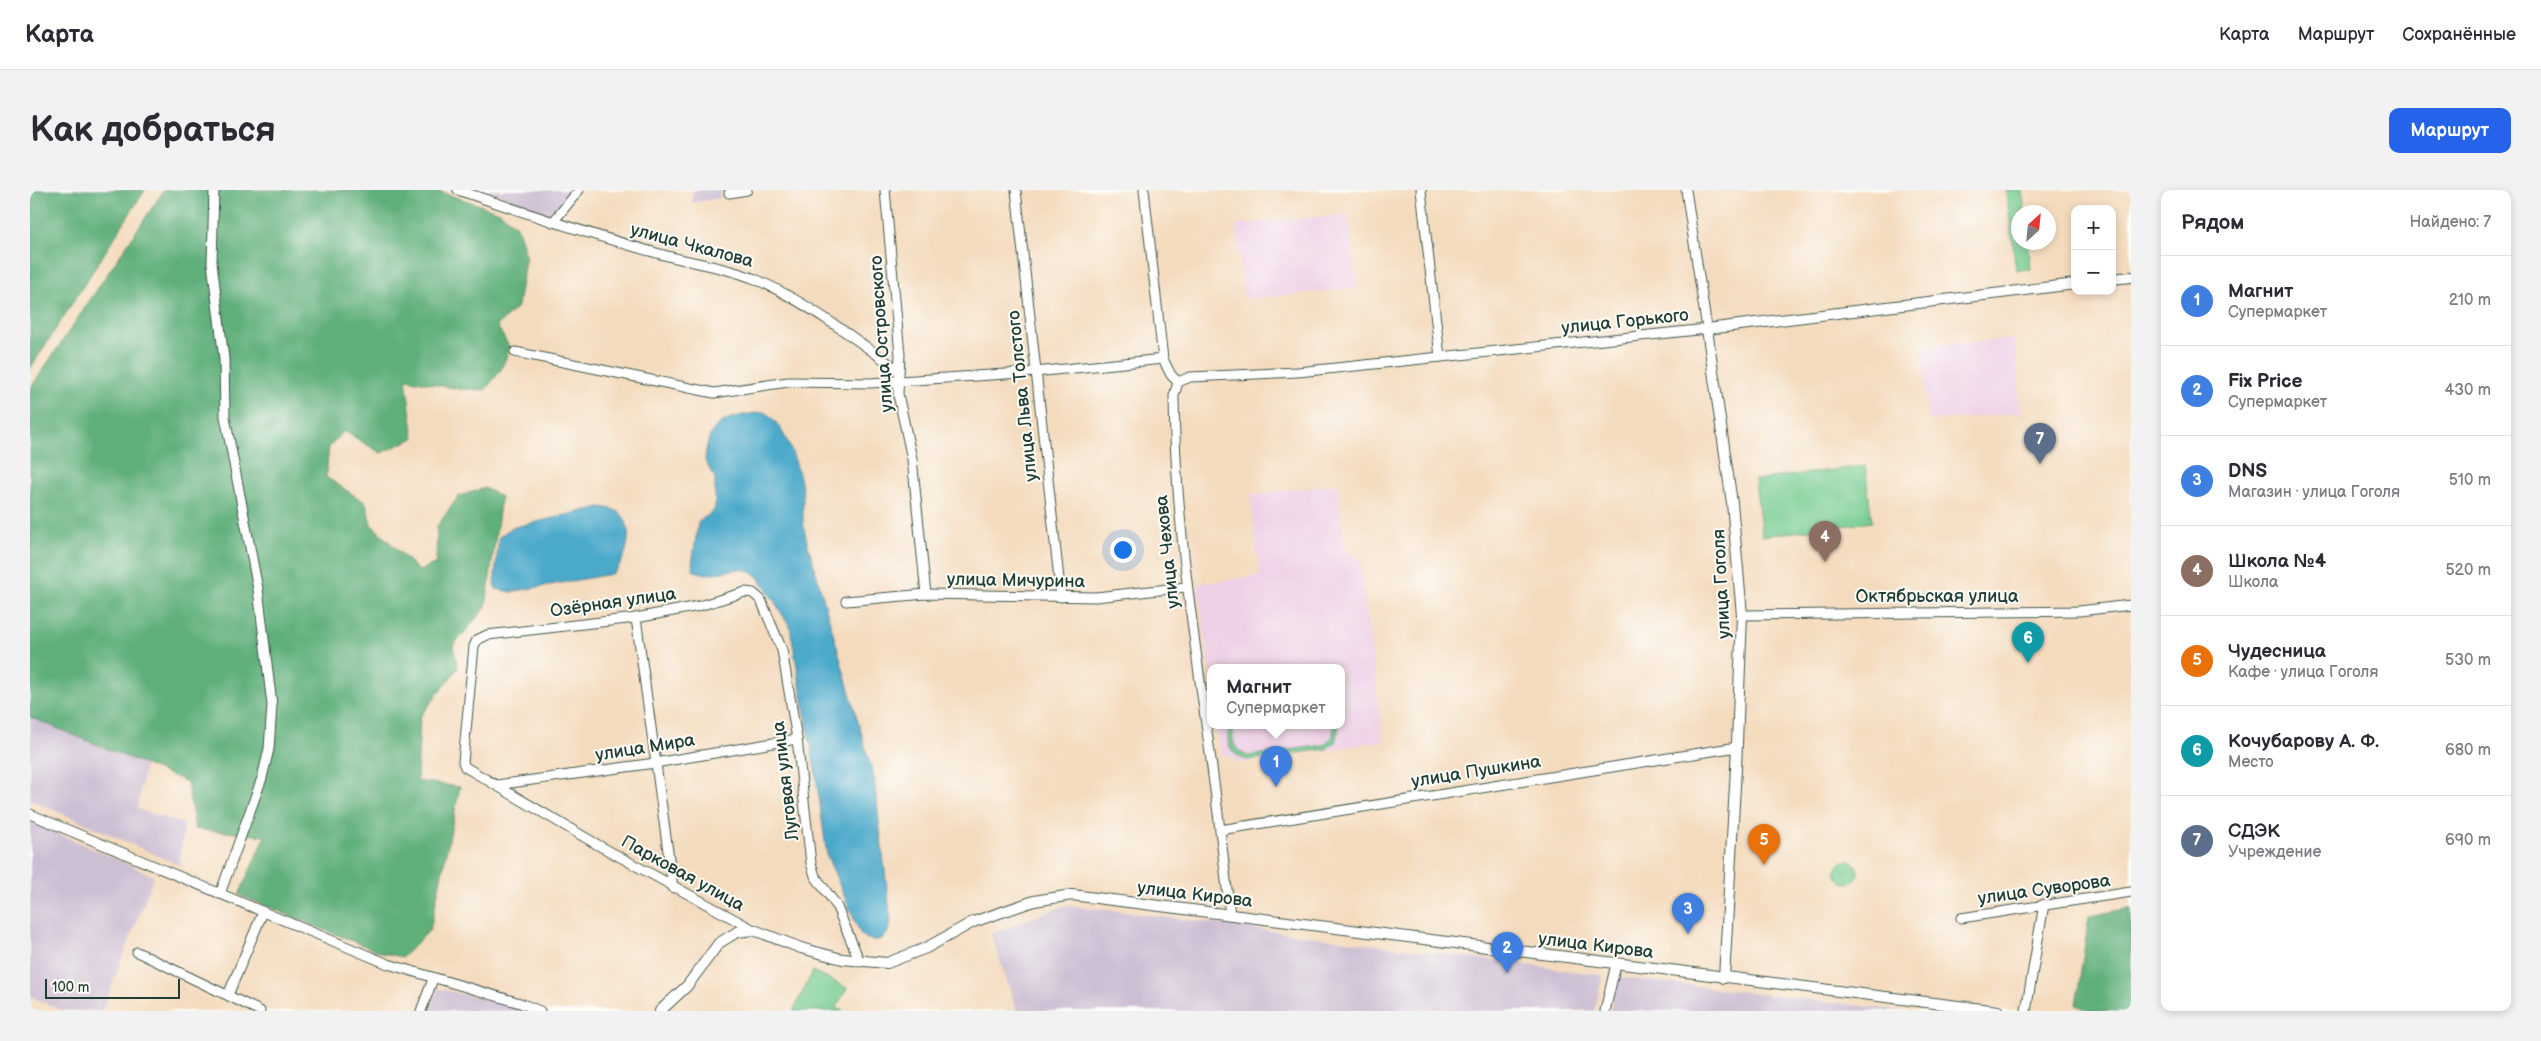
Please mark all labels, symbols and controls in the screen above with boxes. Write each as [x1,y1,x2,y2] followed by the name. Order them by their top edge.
[25,20,94,49] text: Карта
[2219,24,2270,45] text: Карта
[2298,24,2374,45] text: Маршрут
[2402,24,2516,45] text: Сохранённые
[2389,108,2511,153] button: Маршрут
[30,109,276,152] text: Как добраться
[2011,205,2056,250] north arrow
[2071,205,2116,295] map controls
[2071,205,2116,250] button: +
[2181,210,2244,235] text: Рядом
[2409,213,2491,232] text: Найдено: 7
[628,219,756,272] street label: улица Чкалова
[2071,250,2116,295] button: −
[866,255,897,413] street label: улица Островского
[2228,280,2293,303] text: Магнит
[2194,291,2200,310] text: 1
[2449,291,2491,310] text: 210 m
[2228,303,2327,322] text: Супермаркет
[1560,304,1690,339] street label: улица Горького
[1003,309,1042,483] street label: улица Льва Толстого
[2228,370,2302,393] text: Fix Price
[2192,381,2202,400] text: 2
[2444,381,2491,400] text: 430 m
[2228,393,2327,412] text: Супермаркет
[2024,423,2056,464] pin: 7
[2228,460,2267,483] text: DNS
[2192,471,2202,490] text: 3
[2449,471,2491,490] text: 510 m
[2228,483,2400,502] text: Магазин · улица Гоголя
[1151,494,1184,610] street label: улица Чехова
[1809,521,1841,562] pin: 4
[1708,528,1735,639] street label: улица Гоголя
[1110,537,1136,563] your location
[2228,550,2326,573] text: Школа №4
[2192,561,2202,580] text: 4
[2445,561,2491,580] text: 520 m
[947,569,1086,592] street label: улица Мичурина
[2228,573,2278,592] text: Школа
[549,583,678,622] street label: Озёрная улица
[1855,586,2019,607] street label: Октябрьская улица
[2012,622,2044,663] pin: 6
[2228,640,2326,663] text: Чудесница
[2192,651,2202,670] text: 5
[2445,651,2491,670] text: 530 m
[2228,663,2378,682] text: Кафе · улица Гоголя
[1207,664,1345,729] popup
[1226,676,1292,699] text: Магнит
[1226,699,1326,718] text: Супермаркет
[768,720,803,843] street label: Луговая улица
[594,729,697,766] street label: улица Мира
[2228,730,2379,753] text: Кочубарову А. Ф.
[2192,741,2202,760] text: 6
[2445,741,2491,760] text: 680 m
[1260,746,1292,787] pin: 1
[1410,751,1543,792] street label: улица Пушкина
[2228,753,2274,772] text: Место
[2228,820,2280,843] text: СДЭК
[1748,824,1780,865] pin: 5
[617,831,748,916] street label: Парковая улица
[2193,831,2201,850] text: 7
[2445,831,2491,850] text: 690 m
[2228,843,2321,862] text: Учреждение
[1976,870,2112,909] street label: улица Суворова
[1136,877,1254,912] street label: улица Кирова
[1672,893,1704,934] pin: 3
[1537,928,1655,963] street label: улица Кирова
[1491,932,1523,973] pin: 2
[45,976,180,999] scale bar
[52,979,89,996] text: 100 m

